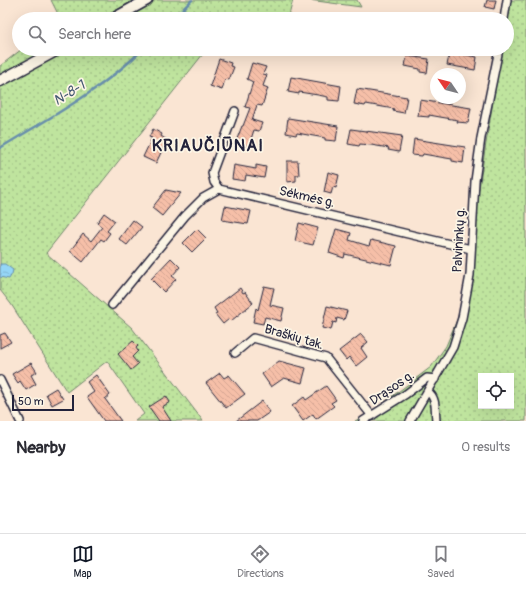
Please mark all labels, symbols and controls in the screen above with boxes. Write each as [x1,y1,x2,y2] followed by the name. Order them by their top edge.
[12,12,514,56] search box
[26,23,48,45] icon: search
[58,25,131,44] text: Search here
[430,68,466,104] north arrow
[50,76,89,109] water label: N-8-1
[152,135,264,156] district label: KRIAUČIŪNAI
[278,183,336,211] street label: Sėkmės g.
[449,207,469,273] street label: Palvininkų g.
[263,321,325,353] street label: Braškių tak.
[367,367,417,409] street label: Drąsos g.
[478,373,514,409] map controls
[478,373,514,409] button: locate
[12,393,74,412] scale bar
[18,395,44,408] text: 50 m
[16,437,65,458] text: Nearby
[461,439,510,455] text: 0 results
[72,543,94,580] tab: Map
[237,543,284,580] tab: Directions
[427,543,454,580] tab: Saved

